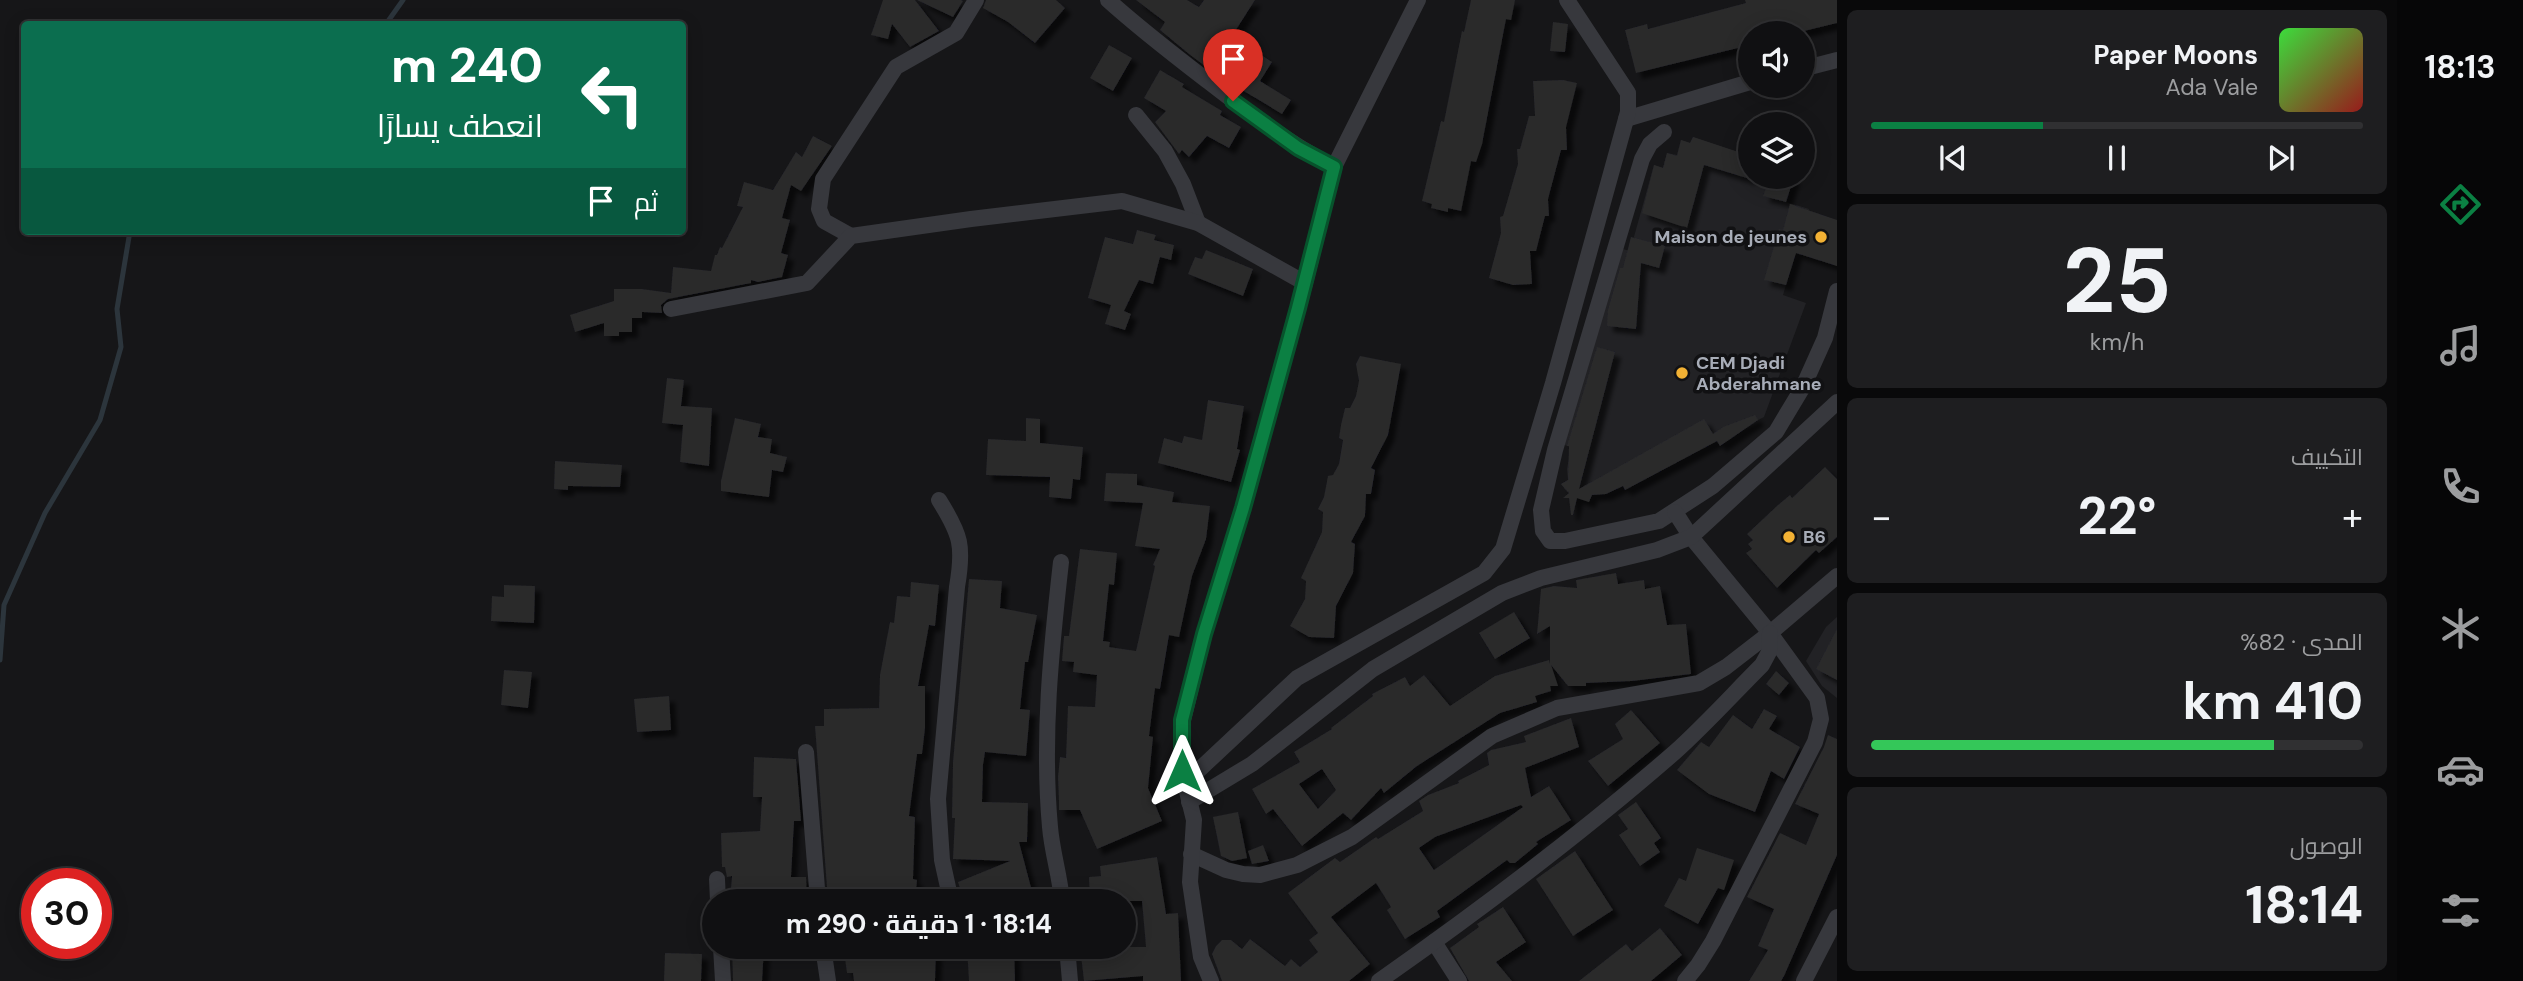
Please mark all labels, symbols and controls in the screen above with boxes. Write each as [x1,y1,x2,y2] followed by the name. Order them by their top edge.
[1738,21,1815,189] map controls
[1738,21,1815,98] button: sound
[1203,29,1263,101] pin
[391,33,543,97] text: 240 m
[2094,38,2258,72] text: Paper Moons
[1214,40,1252,78] icon: arrive
[2425,46,2496,88] text: 18:13
[567,49,658,140] icon: left
[2165,72,2258,102] text: Ada Vale
[377,105,543,147] text: انعطف يسارًا
[1738,112,1815,189] button: layers
[1934,139,1972,177] icon: previous
[2098,139,2136,177] icon: pause
[2262,139,2300,177] icon: next
[2436,180,2485,229] icon: directions
[582,182,620,220] icon: arrive
[634,185,658,219] text: ثم
[2062,222,2172,340] text: 25
[1654,225,1807,249] place label: Maison de jeunes
[1813,229,1829,245] marker: Maison de jeunes
[2436,321,2485,370] icon: music
[2090,327,2144,357] text: km/h
[1696,351,1822,396] place label: CEM Djadi Abderahmane
[1674,365,1690,381] marker: CEM Djadi Abderahmane
[2291,442,2363,472] text: التكييف
[2436,462,2485,511] icon: phone
[2078,482,2156,550] text: 22°
[1871,492,1892,542] text: −
[2342,492,2363,542] text: +
[1803,525,1826,549] place label: B6
[1781,529,1797,545] marker: B6
[2436,604,2485,653] icon: climate
[2240,627,2363,657] text: المدى · 82%
[2182,667,2363,735] text: 410 km
[1145,734,1219,808] position arrow
[2436,745,2485,794] icon: car
[2290,831,2363,861] text: الوصول
[21,868,112,959] speed limit sign: 30
[2245,871,2363,939] text: 18:14
[2436,886,2485,935] icon: filters
[786,907,1052,941] text: 18:14 · 1 دقيقة · 290 m

